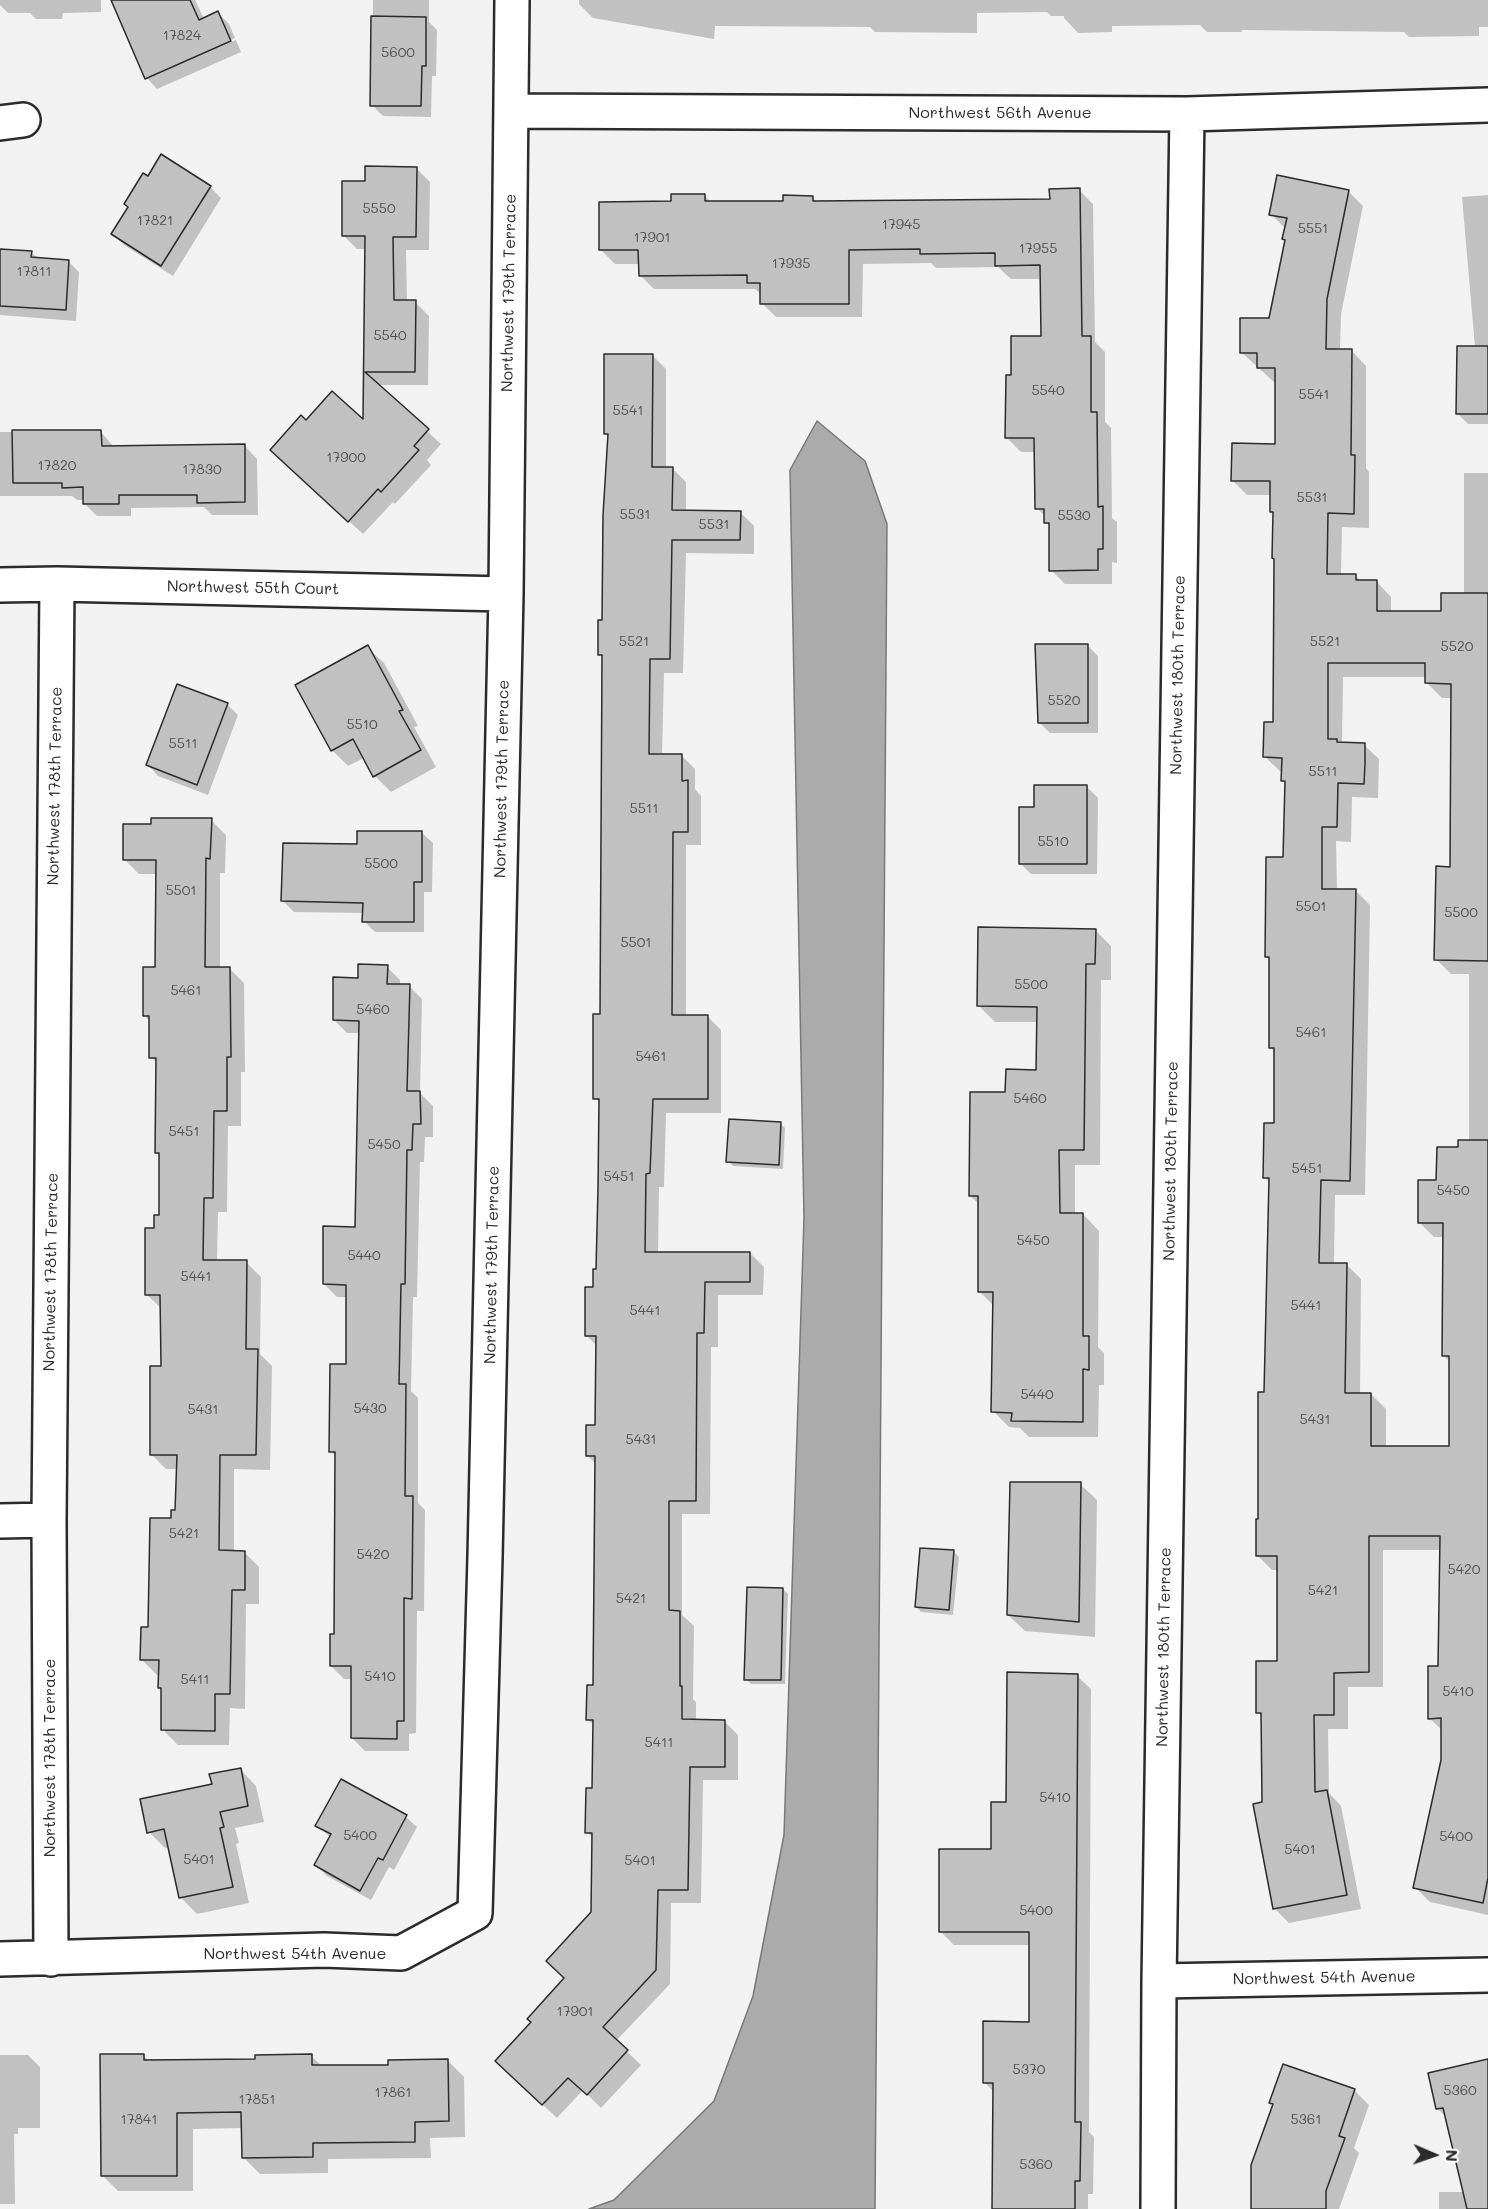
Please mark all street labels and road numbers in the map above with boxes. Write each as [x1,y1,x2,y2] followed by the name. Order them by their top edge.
[908,103,1092,123] street label: Northwest 56th Avenue
[498,194,520,392] street label: Northwest 179th Terrace
[1167,575,1189,775] street label: Northwest 180th Terrace
[167,577,339,599] street label: Northwest 55th Court
[491,680,513,878] street label: Northwest 179th Terrace
[44,686,66,886] street label: Northwest 178th Terrace
[1160,1061,1182,1261] street label: Northwest 180th Terrace
[481,1166,503,1364] street label: Northwest 179th Terrace
[40,1172,62,1372] street label: Northwest 178th Terrace
[1153,1547,1175,1747] street label: Northwest 180th Terrace
[40,1659,60,1857] street label: Northwest 178th Terrace
[204,1944,386,1964] street label: Northwest 54th Avenue
[1232,1967,1416,1989] street label: Northwest 54th Avenue

